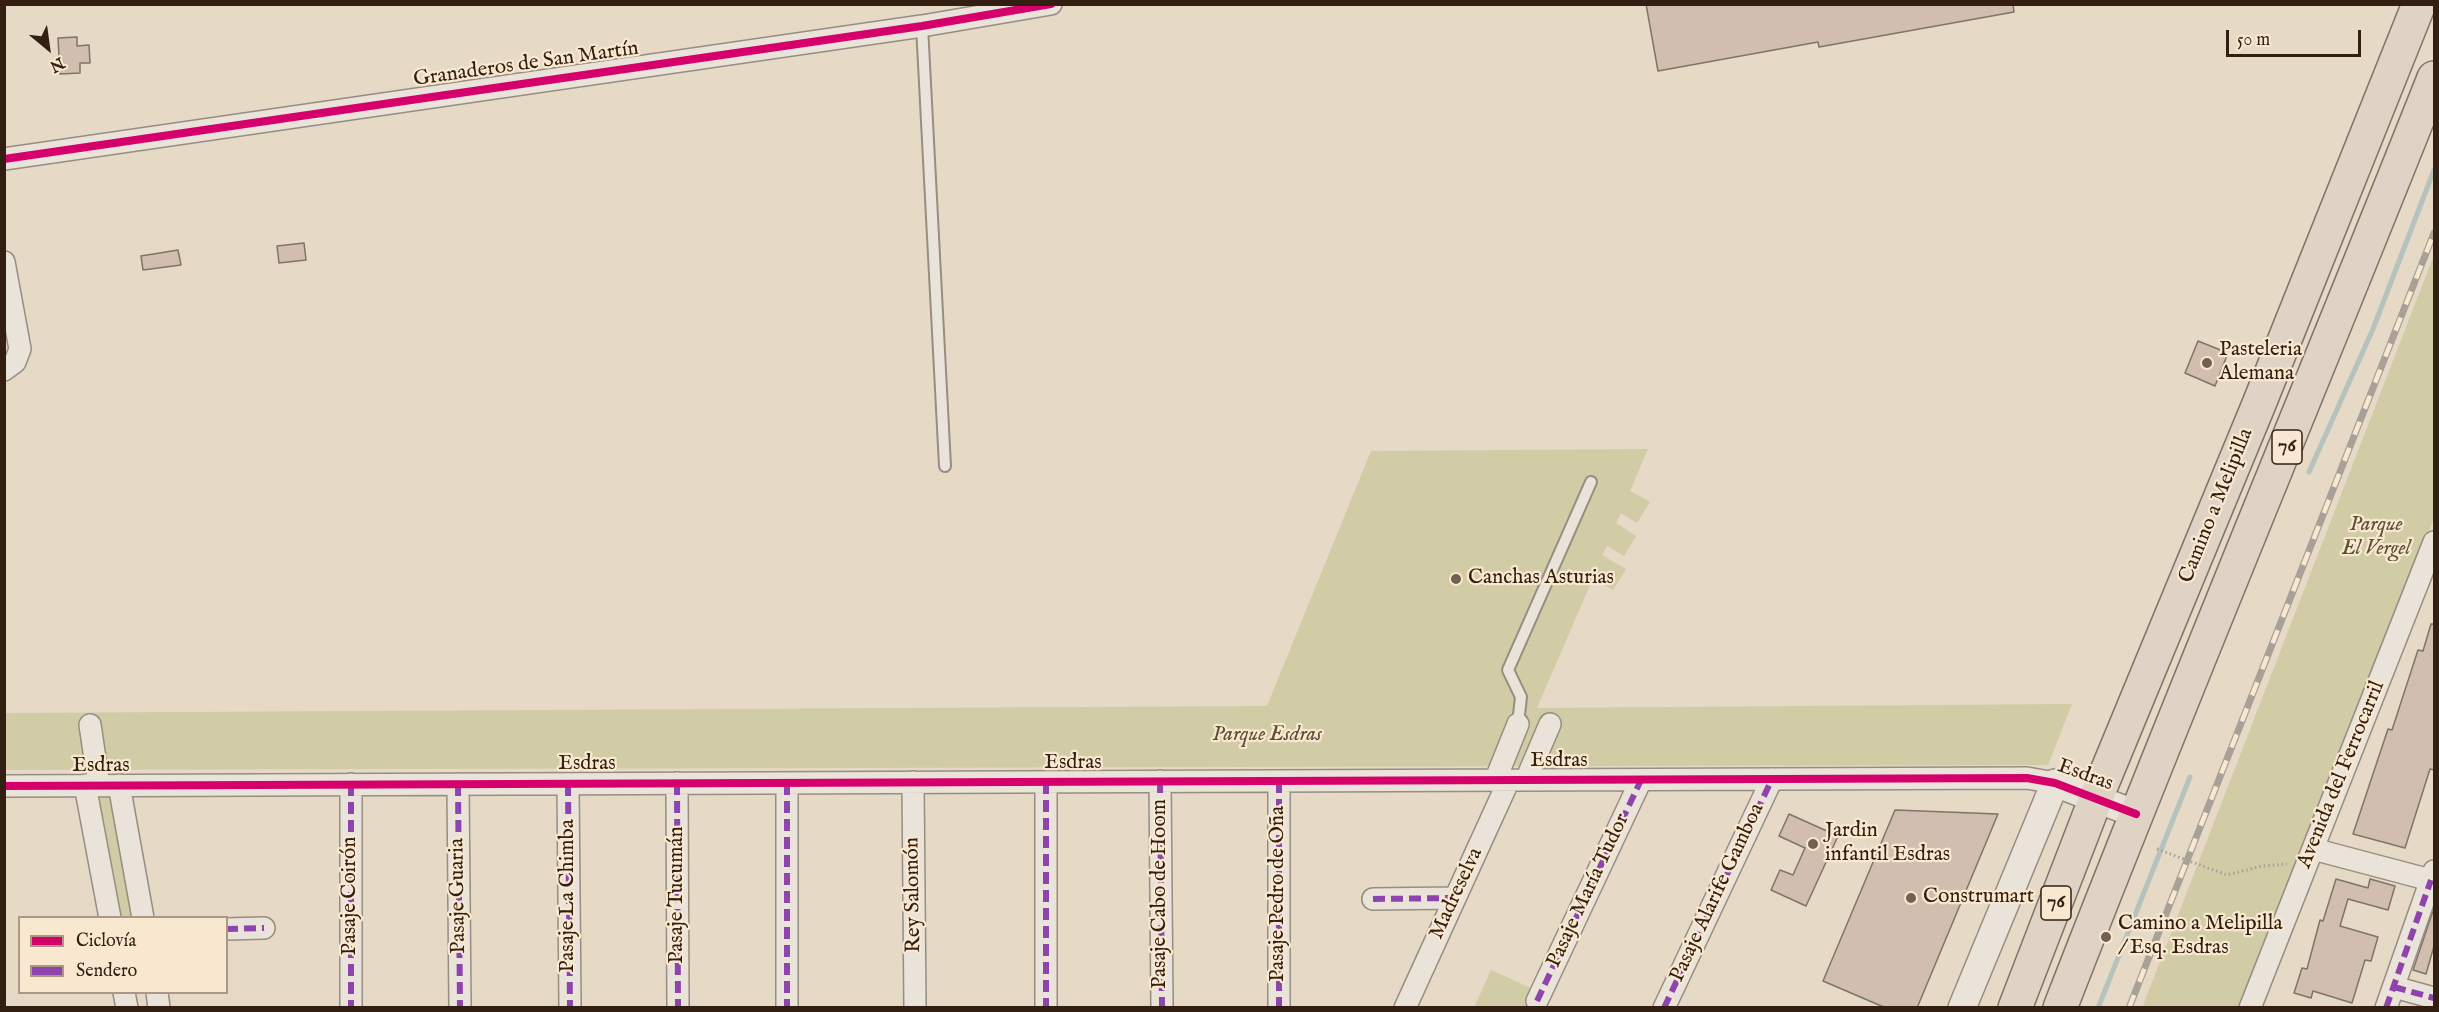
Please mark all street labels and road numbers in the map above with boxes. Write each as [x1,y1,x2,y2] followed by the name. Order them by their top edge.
[412,37,640,93] street label: Granaderos de San Martín
[2174,425,2260,587] street label: Camino a Melipilla
[2272,430,2302,464] road number: 76
[2293,678,2391,872] street label: Avenida del Ferrocarril
[1530,749,1588,775] street label: Esdras
[1044,751,1102,777] street label: Esdras
[558,752,616,778] street label: Esdras
[72,754,130,780] street label: Esdras
[2054,754,2116,798] street label: Esdras
[1148,799,1174,989] street label: Pasaje Cabo de Hoom
[1666,800,1770,986] street label: Pasaje Alarife Gamboa
[1266,806,1292,982] street label: Pasaje Pedro de Oña
[1542,810,1636,972] street label: Pasaje María Tudor
[556,819,582,973] street label: Pasaje La Chimba
[665,826,691,964] street label: Pasaje Tucumán
[338,837,364,955] street label: Pasaje Coirón
[900,837,928,953] street label: Rey Salomón
[445,838,473,954] street label: Pasaje Guaria
[1425,844,1489,944] street label: Madreselva
[2041,886,2071,920] road number: 76

